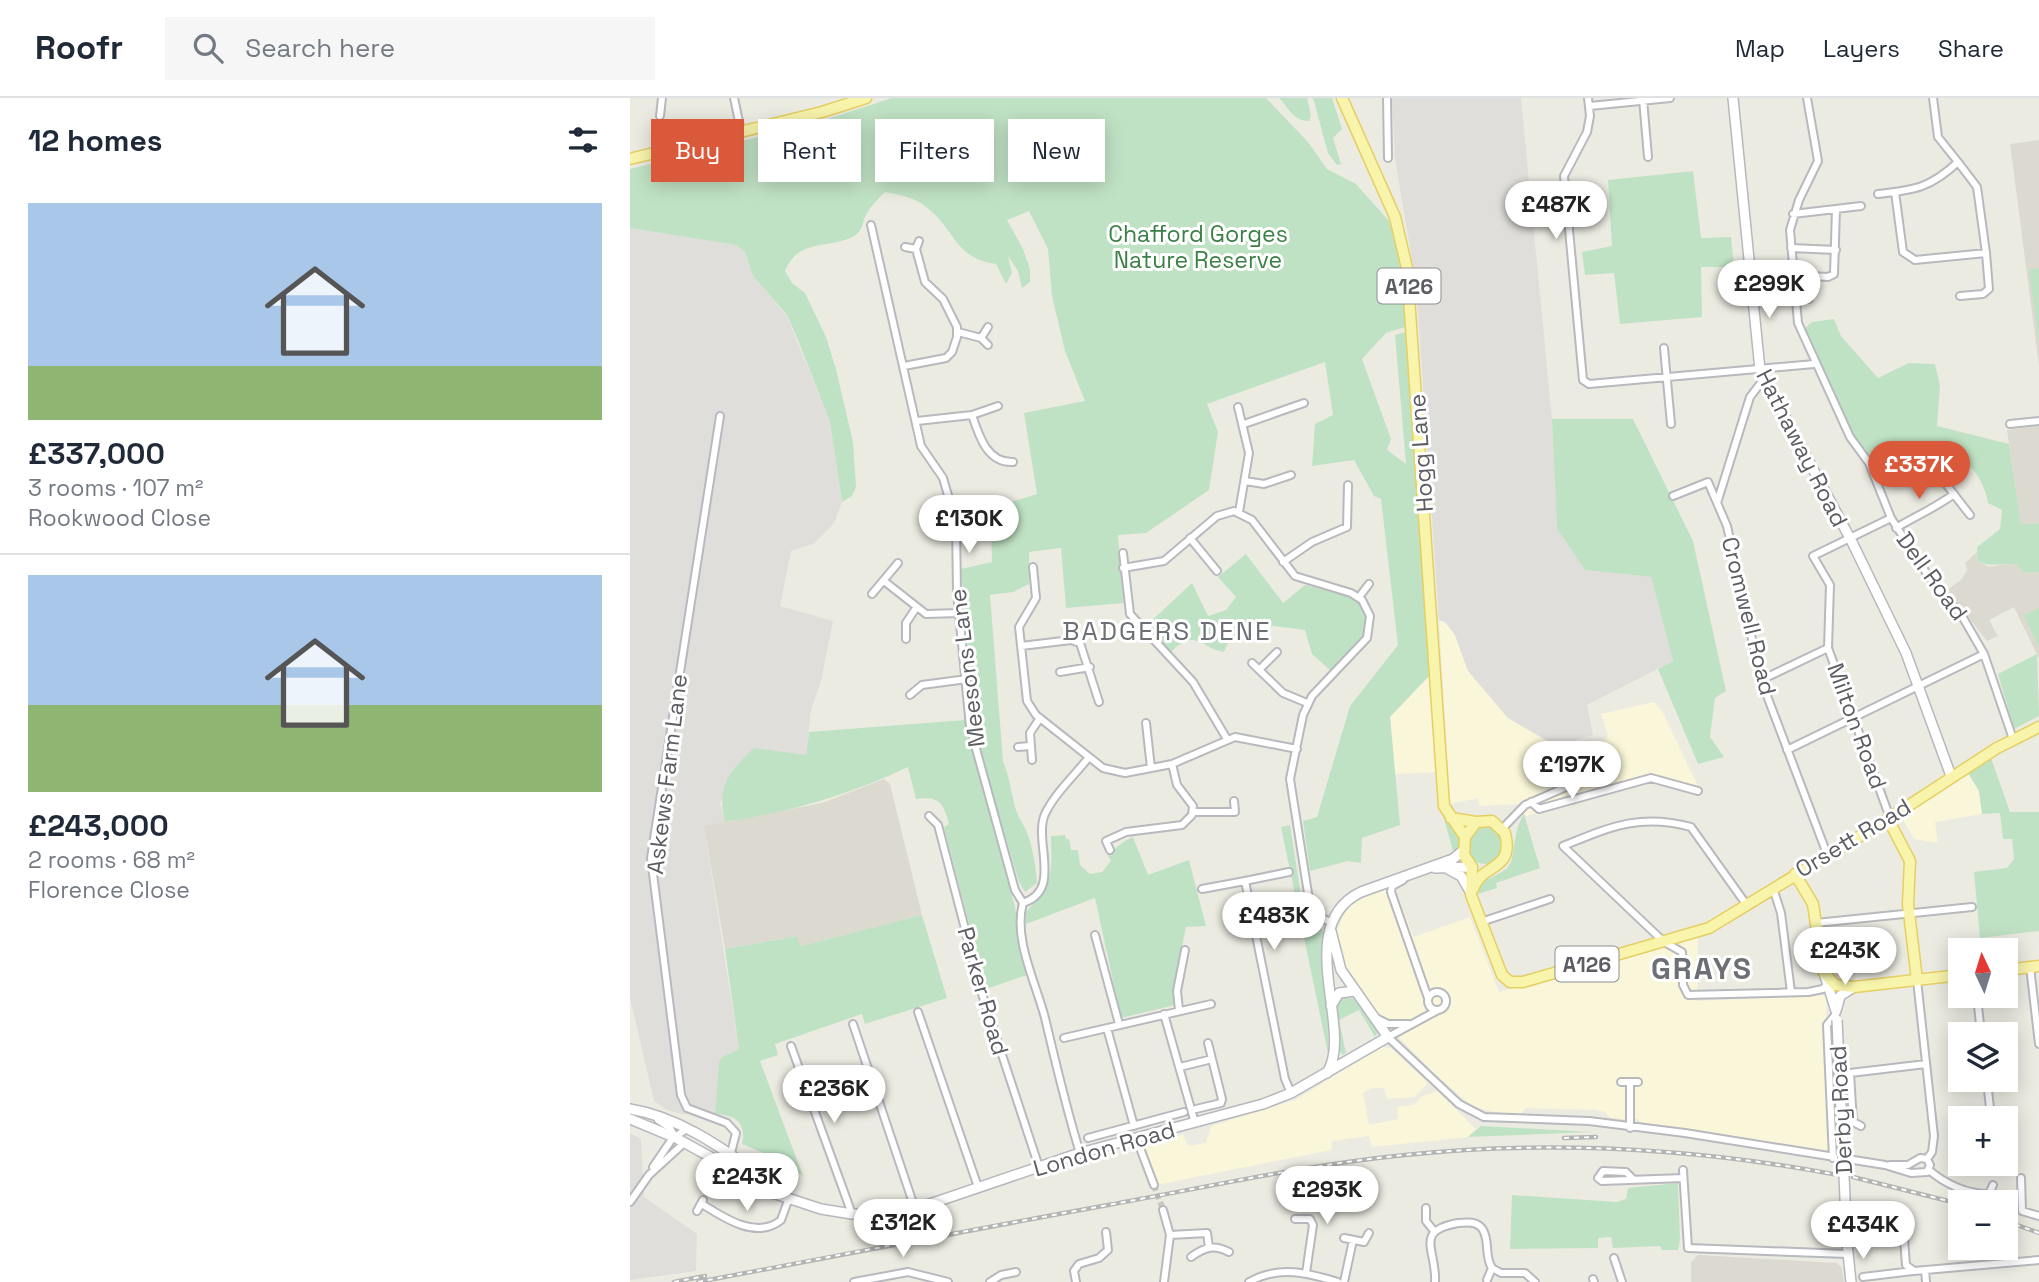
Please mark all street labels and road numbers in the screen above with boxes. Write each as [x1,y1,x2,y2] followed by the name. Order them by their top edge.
[1378,268,1440,304] road number: A126
[1749,364,1855,532] street label: Hathaway Road
[1402,393,1440,513] street label: Hogg Lane
[1890,526,1974,626] street label: Dell Road
[1715,534,1783,698] street label: Cromwell Road
[942,587,992,749] street label: Meesons Lane
[1820,659,1894,793] street label: Milton Road
[640,672,694,876] street label: Askews Farm Lane
[1790,792,1916,884] street label: Orsett Road
[950,923,1016,1059] street label: Parker Road
[1556,946,1618,982] road number: A126
[1823,1045,1859,1175] street label: Derby Road
[1030,1114,1178,1184] street label: London Road

